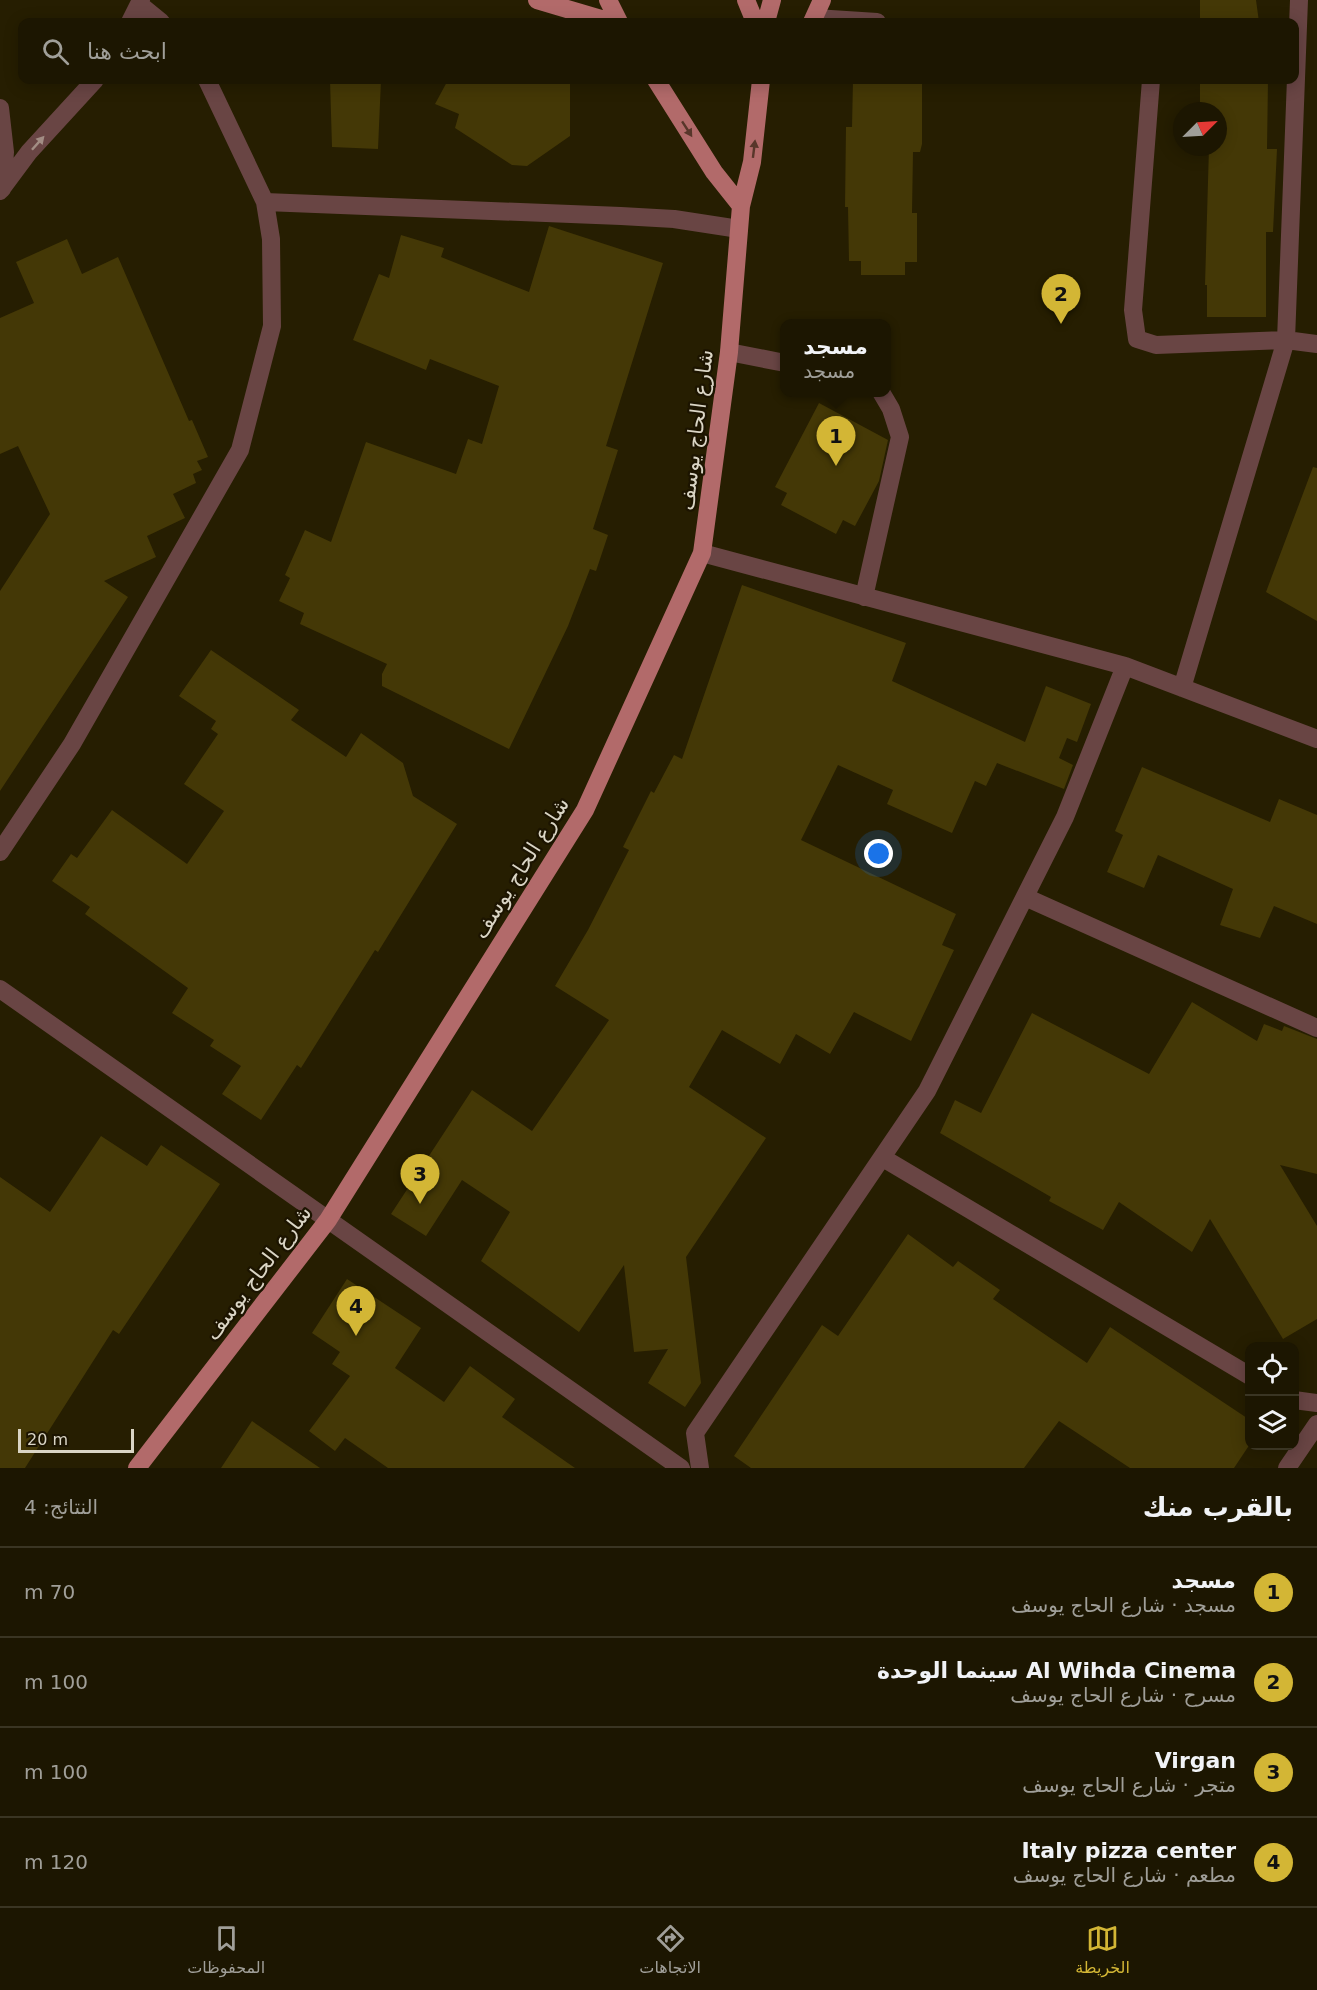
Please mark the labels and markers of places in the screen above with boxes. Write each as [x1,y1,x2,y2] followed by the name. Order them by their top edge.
[1042,274,1080,324] pin: 2
[816,416,856,466] pin: 1
[400,1154,440,1204] pin: 3
[336,1286,376,1336] pin: 4

